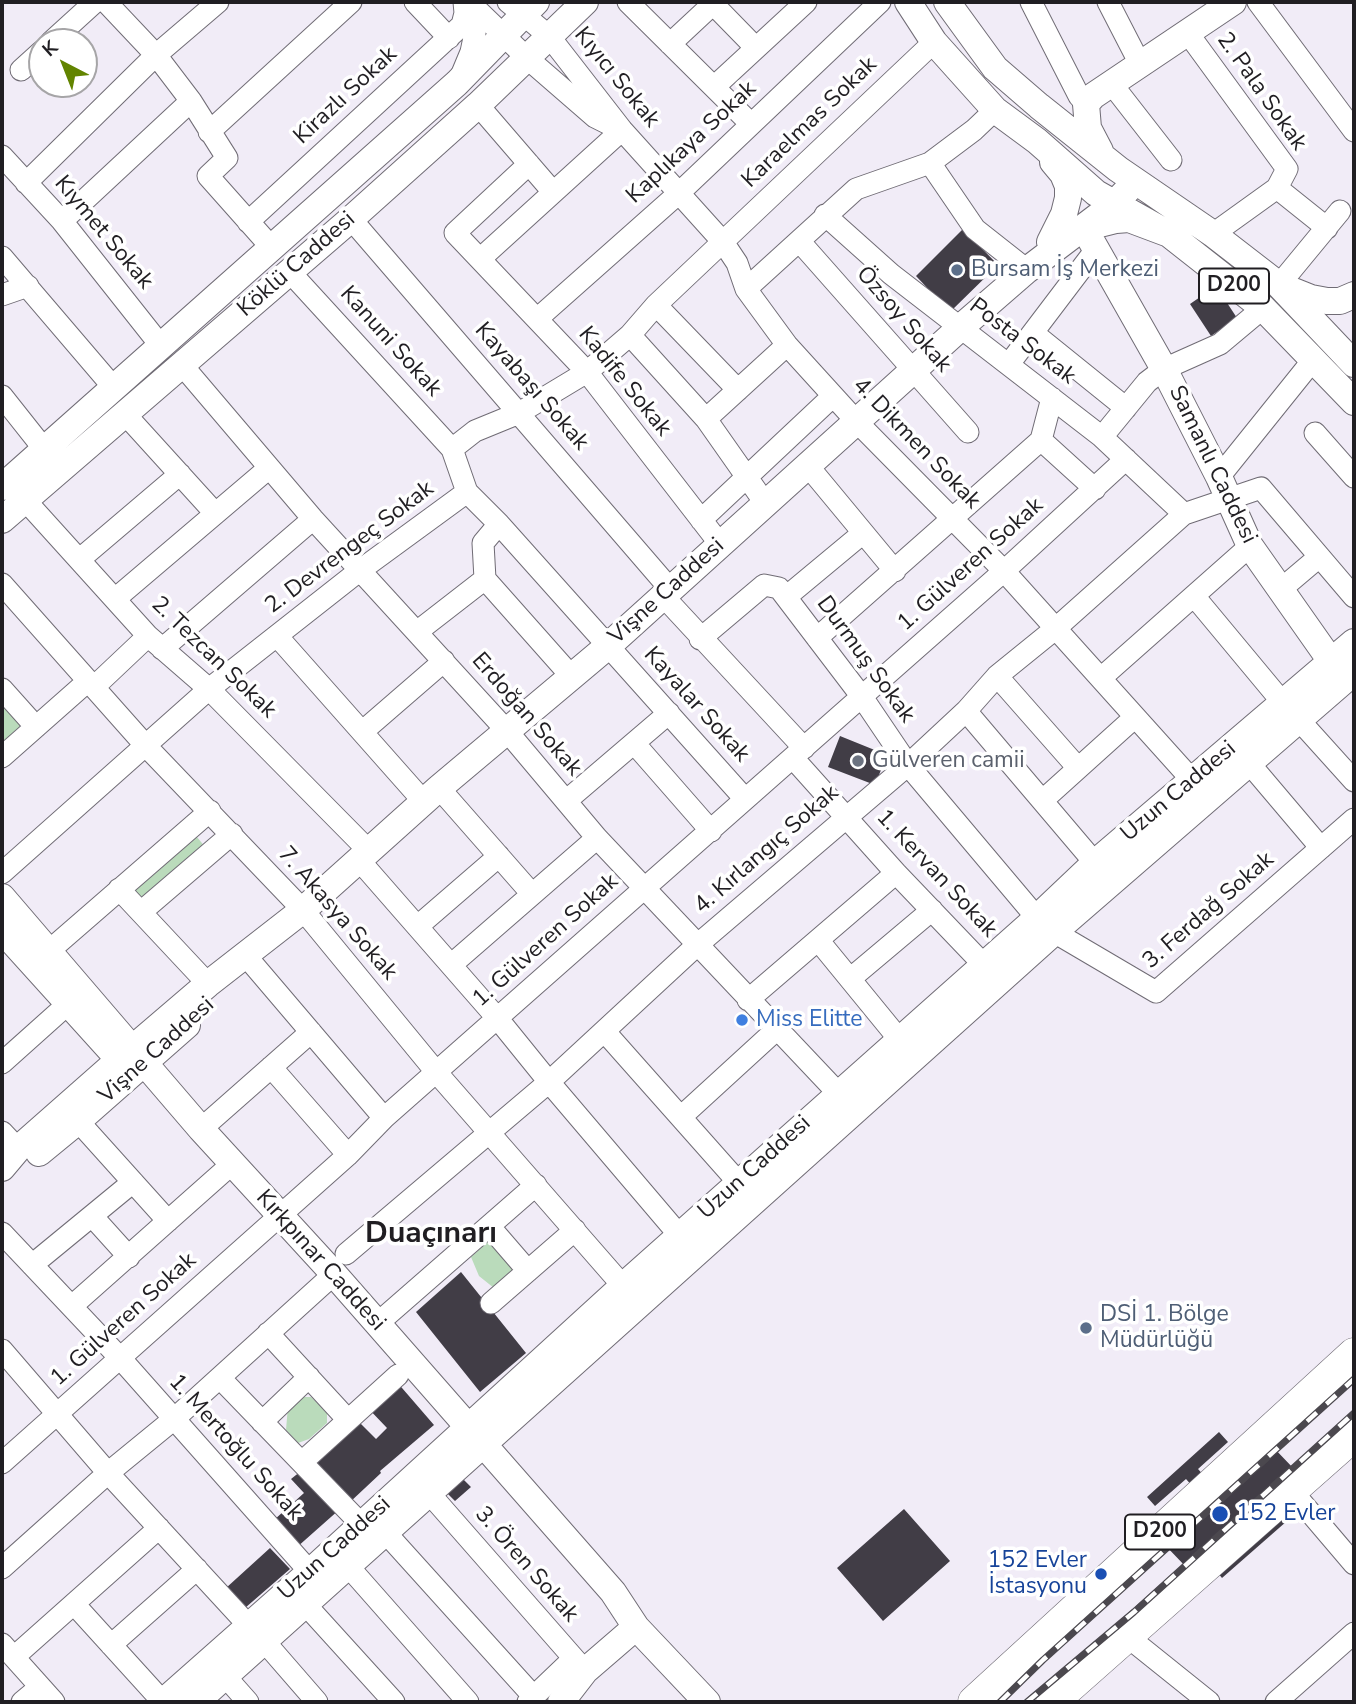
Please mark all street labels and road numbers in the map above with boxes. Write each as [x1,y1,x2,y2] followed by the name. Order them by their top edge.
[567,22,665,134] street label: Kıyıcı Sokak
[1210,28,1312,156] street label: 2. Pala Sokak
[289,41,403,151] street label: Kirazlı Sokak
[737,52,883,194] street label: Karaelmas Sokak
[621,76,763,210] street label: Kaplıkaya Sokak
[48,171,158,295] street label: Kıymet Sokak
[233,206,361,324] street label: Köklü Caddesi
[849,261,957,379] street label: Özsoy Sokak
[1199,268,1269,304] road number: D200
[333,281,447,403] street label: Kanuni Sokak
[963,293,1081,391] street label: Posta Sokak
[468,318,594,456] street label: Kayabaşı Sokak
[571,322,677,442] street label: Kadife Sokak
[846,373,986,515] street label: 4. Dikmen Sokak
[1162,382,1262,548] street label: Samanlı Caddesi
[260,476,440,620] street label: 2. Devrengeç Sokak
[893,492,1049,638] street label: 1. Gülveren Sokak
[603,533,731,651] street label: Vişne Caddesi
[145,591,281,725] street label: 2. Tezcan Sokak
[810,591,920,729] street label: Durmuş Sokak
[637,642,755,768] street label: Kayalar Sokak
[465,648,587,782] street label: Erdoğan Sokak
[1116,736,1242,848] street label: Uzun Caddesi
[689,780,845,920] street label: 4. Kırlangıç Sokak
[870,804,1002,944] street label: 1. Kervan Sokak
[272,842,402,986] street label: 7. Akasya Sokak
[1138,847,1280,975] street label: 3. Ferdağ Sokak
[468,868,624,1014] street label: 1. Gülveren Sokak
[93,992,221,1110] street label: Vişne Caddesi
[693,1110,817,1226] street label: Uzun Caddesi
[249,1185,391,1337] street label: Kırkpınar Caddesi
[46,1247,202,1393] street label: 1. Gülveren Sokak
[162,1369,308,1527] street label: 1. Mertoğlu Sokak
[273,1491,397,1607] street label: Uzun Caddesi
[468,1502,584,1628] street label: 3. Ören Sokak
[1125,1514,1195,1550] road number: D200

